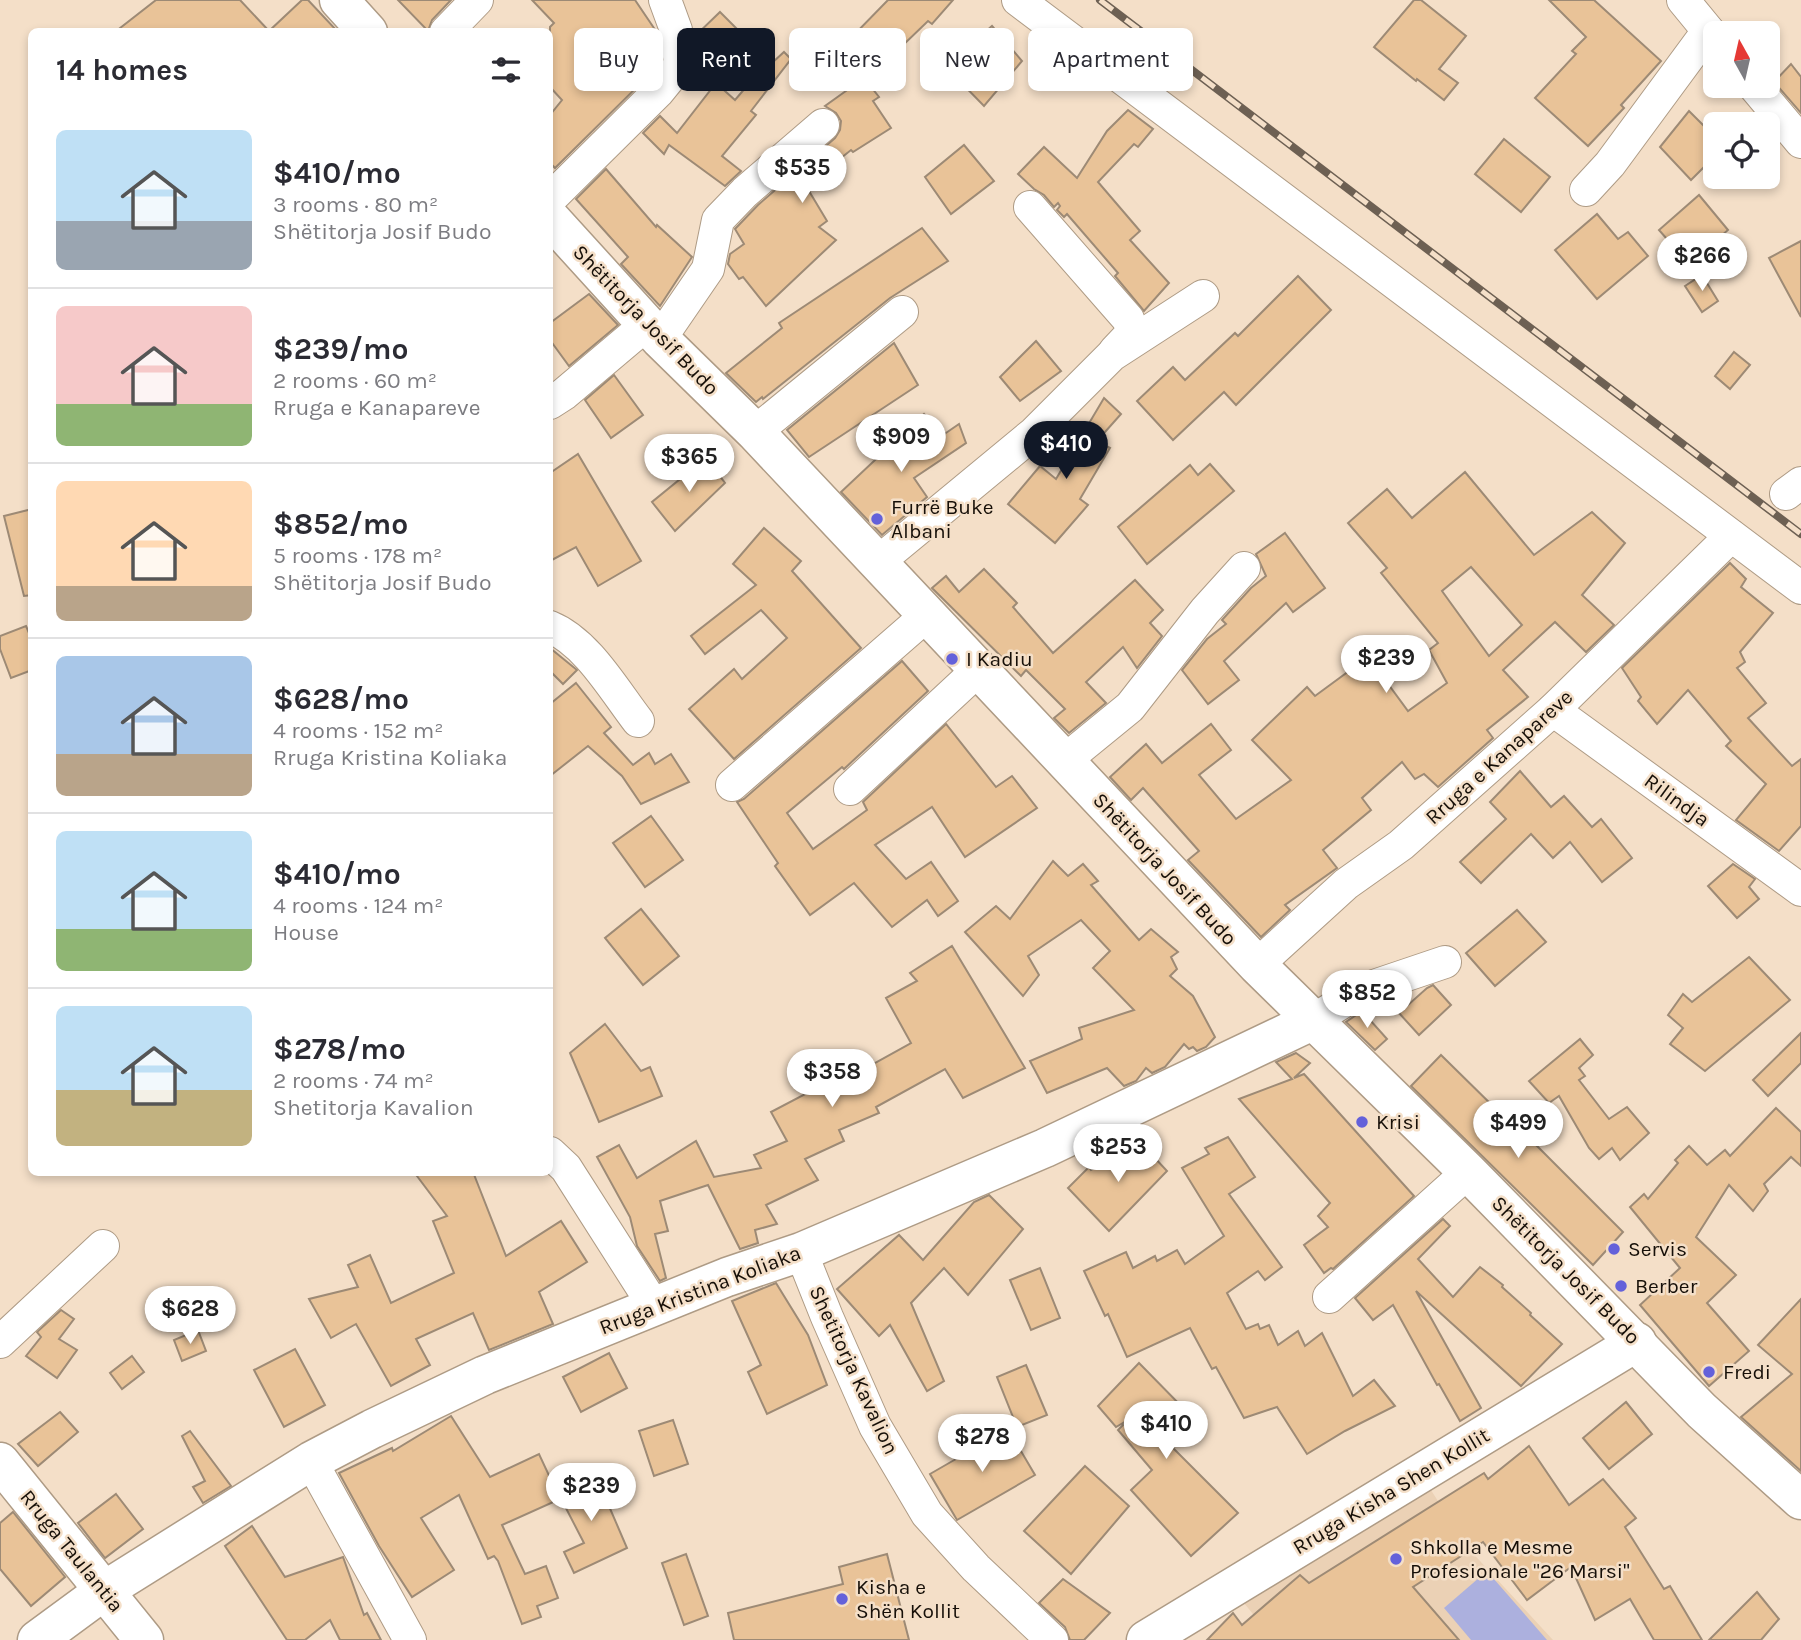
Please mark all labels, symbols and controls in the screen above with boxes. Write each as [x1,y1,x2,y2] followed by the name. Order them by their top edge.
[1703,21,1780,98] north arrow
[1703,21,1780,189] map controls
[574,28,663,91] chip: Buy
[677,28,775,91] chip: Rent
[789,28,906,91] chip: Filters
[920,28,1014,91] chip: New
[1028,28,1193,91] chip: Apartment
[487,51,525,89] icon: filters
[56,52,188,88] text: 14 homes
[1703,112,1780,189] button: locate
[761,146,843,205] pin: $535
[774,154,830,181] text: $535
[273,155,401,191] text: $410/mo
[112,158,196,242] icon: home
[273,191,438,218] text: 3 rooms · 80 m²
[273,218,492,245] text: Shëtitorja Josif Budo
[1661,233,1743,293] pin: $266
[568,240,724,400] street label: Shëtitorja Josif Budo
[1673,242,1731,269] text: $266
[273,331,408,367] text: $239/mo
[112,334,196,418] icon: home
[273,367,437,394] text: 2 rooms · 60 m²
[273,394,480,421] text: Rruga e Kanapareve
[860,414,942,474] pin: $909
[1025,421,1107,481] pin: $410
[872,423,930,450] text: $909
[1040,430,1092,457] text: $410
[648,434,730,494] pin: $365
[660,443,718,470] text: $365
[891,495,994,543] place label: Furrë Buke Albani
[273,506,408,542] text: $852/mo
[112,509,196,593] icon: home
[869,511,885,527] marker: Furrë Buke Albani
[273,542,442,569] text: 5 rooms · 178 m²
[273,569,492,596] text: Shëtitorja Josif Budo
[1345,636,1427,695] pin: $239
[1357,644,1415,671] text: $239
[966,647,1033,671] place label: I Kadiu
[944,651,960,667] marker: I Kadiu
[273,681,409,717] text: $628/mo
[112,684,196,768] icon: home
[1421,685,1577,829] street label: Rruga e Kanapareve
[273,717,444,744] text: 4 rooms · 152 m²
[273,744,507,771] text: Rruga Kristina Koliaka
[1640,768,1714,832] street label: Rilindja
[1088,788,1242,950] street label: Shëtitorja Josif Budo
[273,856,401,892] text: $410/mo
[112,859,196,943] icon: home
[273,892,443,919] text: 4 rooms · 124 m²
[273,919,339,946] text: House
[1326,970,1408,1030] pin: $852
[1338,979,1396,1006] text: $852
[273,1031,406,1067] text: $278/mo
[112,1034,196,1118] icon: home
[791,1050,873,1109] pin: $358
[803,1058,861,1085] text: $358
[273,1067,434,1094] text: 2 rooms · 74 m²
[273,1094,474,1121] text: Shetitorja Kavalion
[1477,1100,1559,1160] pin: $499
[1489,1109,1547,1136] text: $499
[1376,1110,1420,1134] place label: Krisi
[1354,1114,1370,1130] marker: Krisi
[1077,1124,1159,1184] pin: $253
[1089,1133,1147,1160] text: $253
[1487,1191,1645,1349] street label: Shëtitorja Josif Budo
[1628,1237,1687,1261] place label: Servis
[596,1240,804,1340] street label: Rruga Kristina Koliaka
[1606,1241,1622,1257] marker: Servis
[1635,1274,1698,1298] place label: Berber
[1613,1278,1629,1294] marker: Berber
[804,1282,904,1458] street label: Shetitorja Kavalion
[149,1286,231,1346] pin: $628
[161,1295,219,1322] text: $628
[1723,1360,1771,1384] place label: Fredi
[1701,1364,1717,1380] marker: Fredi
[1125,1402,1207,1461] pin: $410
[1140,1410,1192,1437] text: $410
[941,1414,1023,1474] pin: $278
[954,1423,1010,1450] text: $278
[1288,1423,1494,1559] street label: Rruga Kisha Shen Kollit
[550,1464,632,1523] pin: $239
[562,1472,620,1499] text: $239
[15,1485,129,1617] street label: Rruga Taulantia
[1410,1535,1630,1583] place label: Shkolla e Mesme Profesionale "26 Marsi"
[1388,1551,1404,1567] marker: Shkolla e Mesme Profesionale "26 Marsi"
[856,1575,960,1623] place label: Kisha e Shën Kollit
[834,1591,850,1607] marker: Kisha e Shën Kollit

